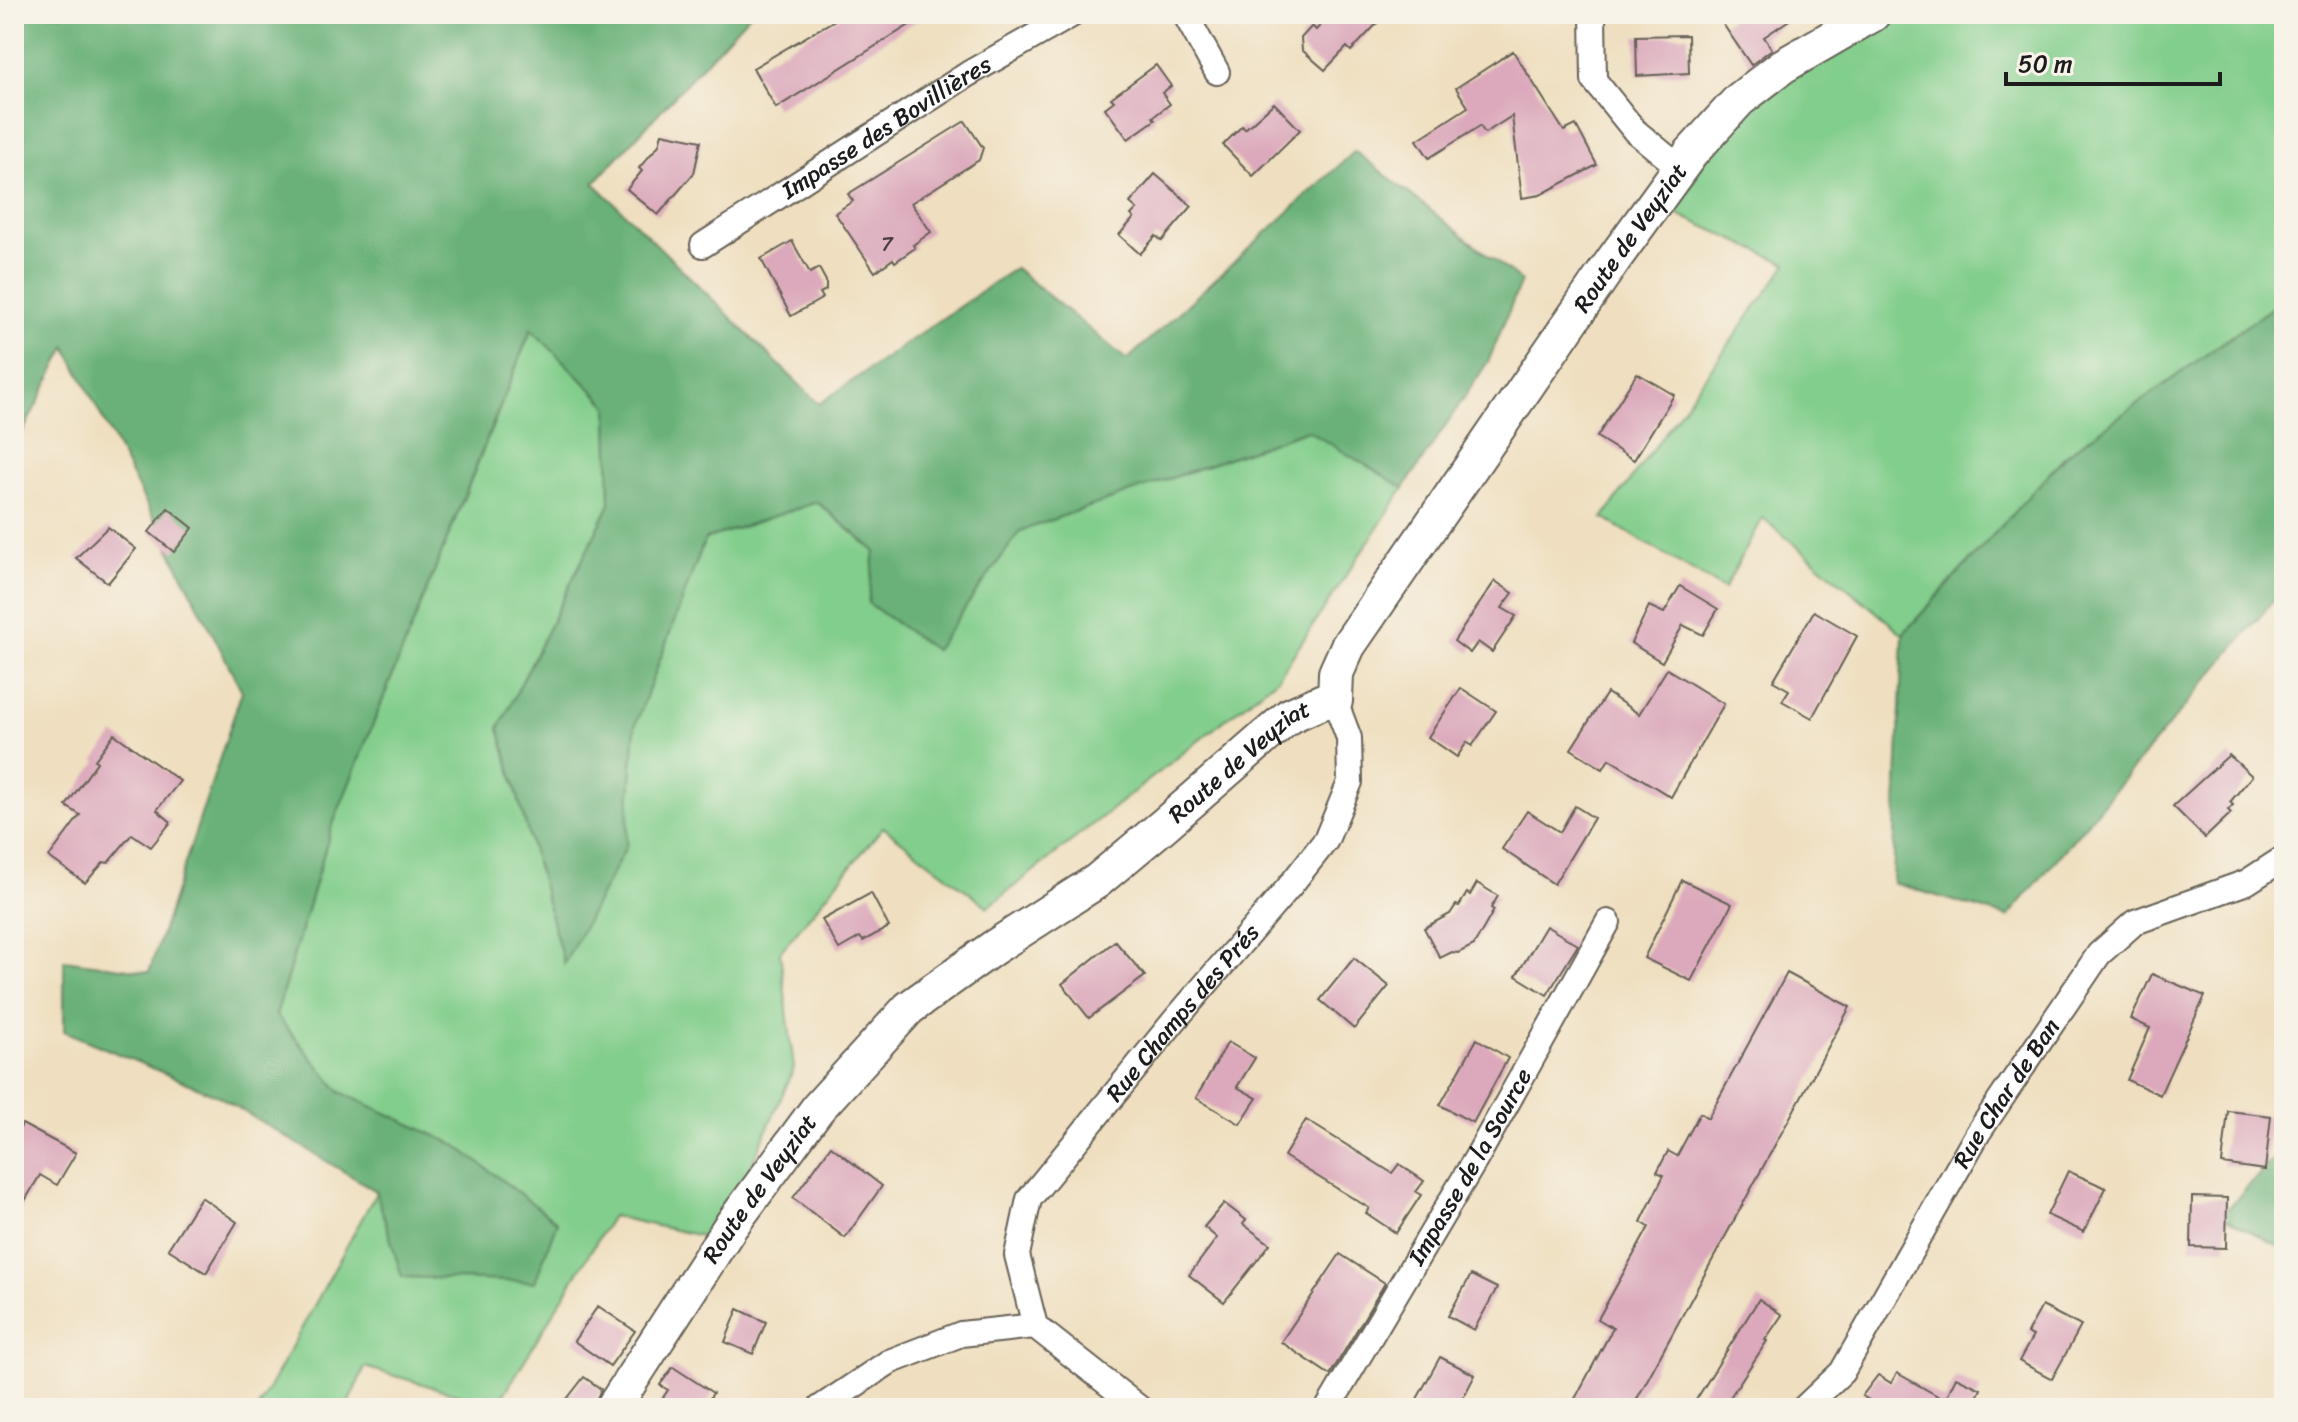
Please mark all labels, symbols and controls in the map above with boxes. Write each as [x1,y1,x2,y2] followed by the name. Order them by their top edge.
[2006,36,2220,86] scale bar
[2018,43,2073,85] text: 50 m
[772,44,1000,211] street label: Impasse des Bovillières
[1562,153,1699,322] street label: Route de Veyziat
[881,227,894,262] house number: 7
[1158,688,1317,834] street label: Route de Veyziat
[1095,914,1270,1111] street label: Rue Champs des Prés
[1941,1009,2071,1176] street label: Rue Char de Ban
[1396,1060,1544,1274] street label: Impasse de la Source
[691,1104,828,1272] street label: Route de Veyziat

